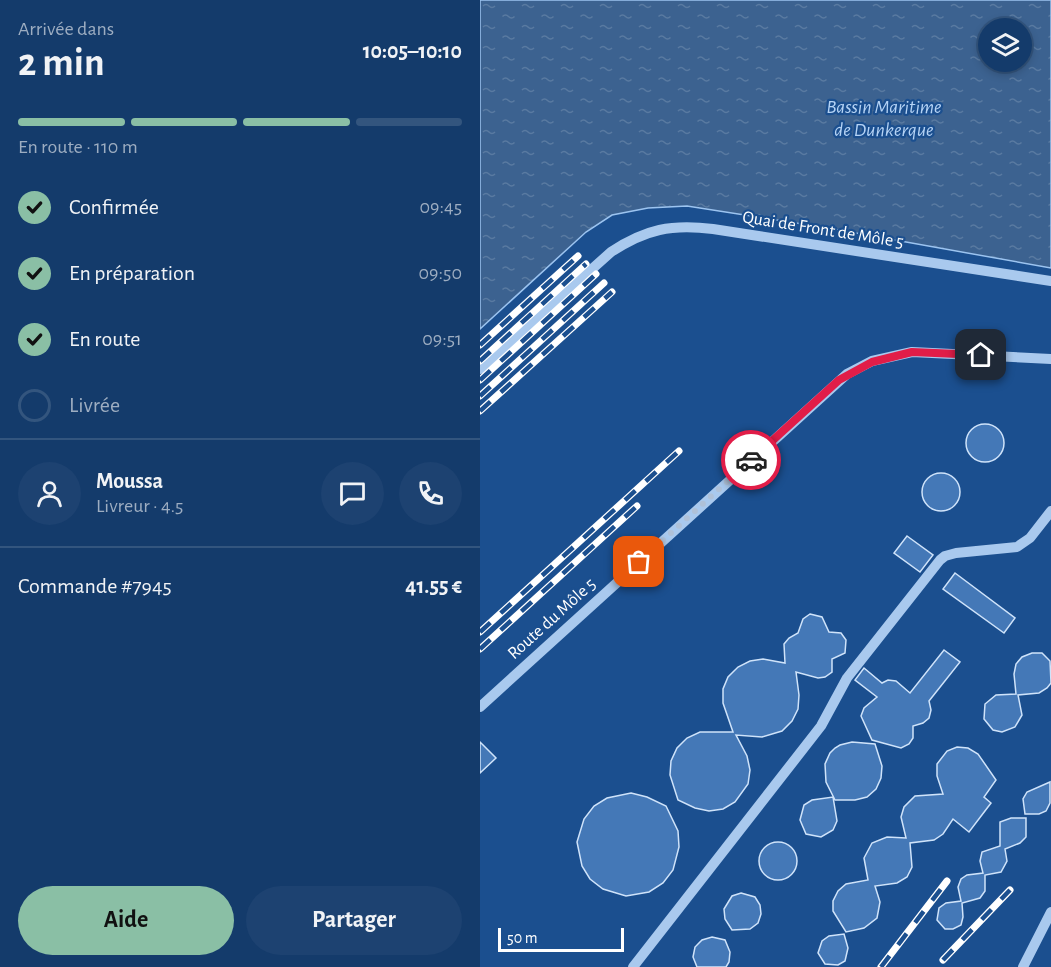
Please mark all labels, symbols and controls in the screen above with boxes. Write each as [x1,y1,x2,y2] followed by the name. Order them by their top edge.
[978,18,1032,72] map controls
[978,18,1032,72] button: layers
[18,19,114,39] text: Arrivée dans
[363,40,462,62] text: 10:05–10:10
[18,44,105,83] text: 2 min
[826,97,942,140] water label: Bassin Maritime de Dunkerque
[18,137,138,157] text: En route · 110 m
[18,191,51,224] icon: check
[69,196,159,218] text: Confirmée
[419,197,462,217] text: 09:45
[741,208,905,252] street label: Quai de Front de Môle 5
[18,257,51,290] icon: check
[69,262,195,284] text: En préparation
[419,263,462,283] text: 09:50
[18,323,51,356] icon: check
[69,328,140,350] text: En route
[422,329,462,349] text: 09:51
[955,329,1006,380] pin
[964,338,997,371] icon: home
[69,394,120,416] text: Livrée
[721,430,781,490] courier
[735,444,768,477] icon: car
[18,462,81,525] button: person
[321,462,384,525] button: chat
[399,462,462,525] button: phone
[96,470,163,492] text: Moussa
[96,496,183,516] text: Livreur · 4.5
[613,536,664,587] pin
[622,545,655,578] icon: bag
[18,575,172,597] text: Commande #7945
[405,575,462,597] text: 41.55 €
[505,575,599,663] street label: Route du Môle 5
[18,886,234,955] button: Aide
[246,886,462,955] button: Partager
[498,925,624,952] scale bar
[507,930,538,946] text: 50 m

